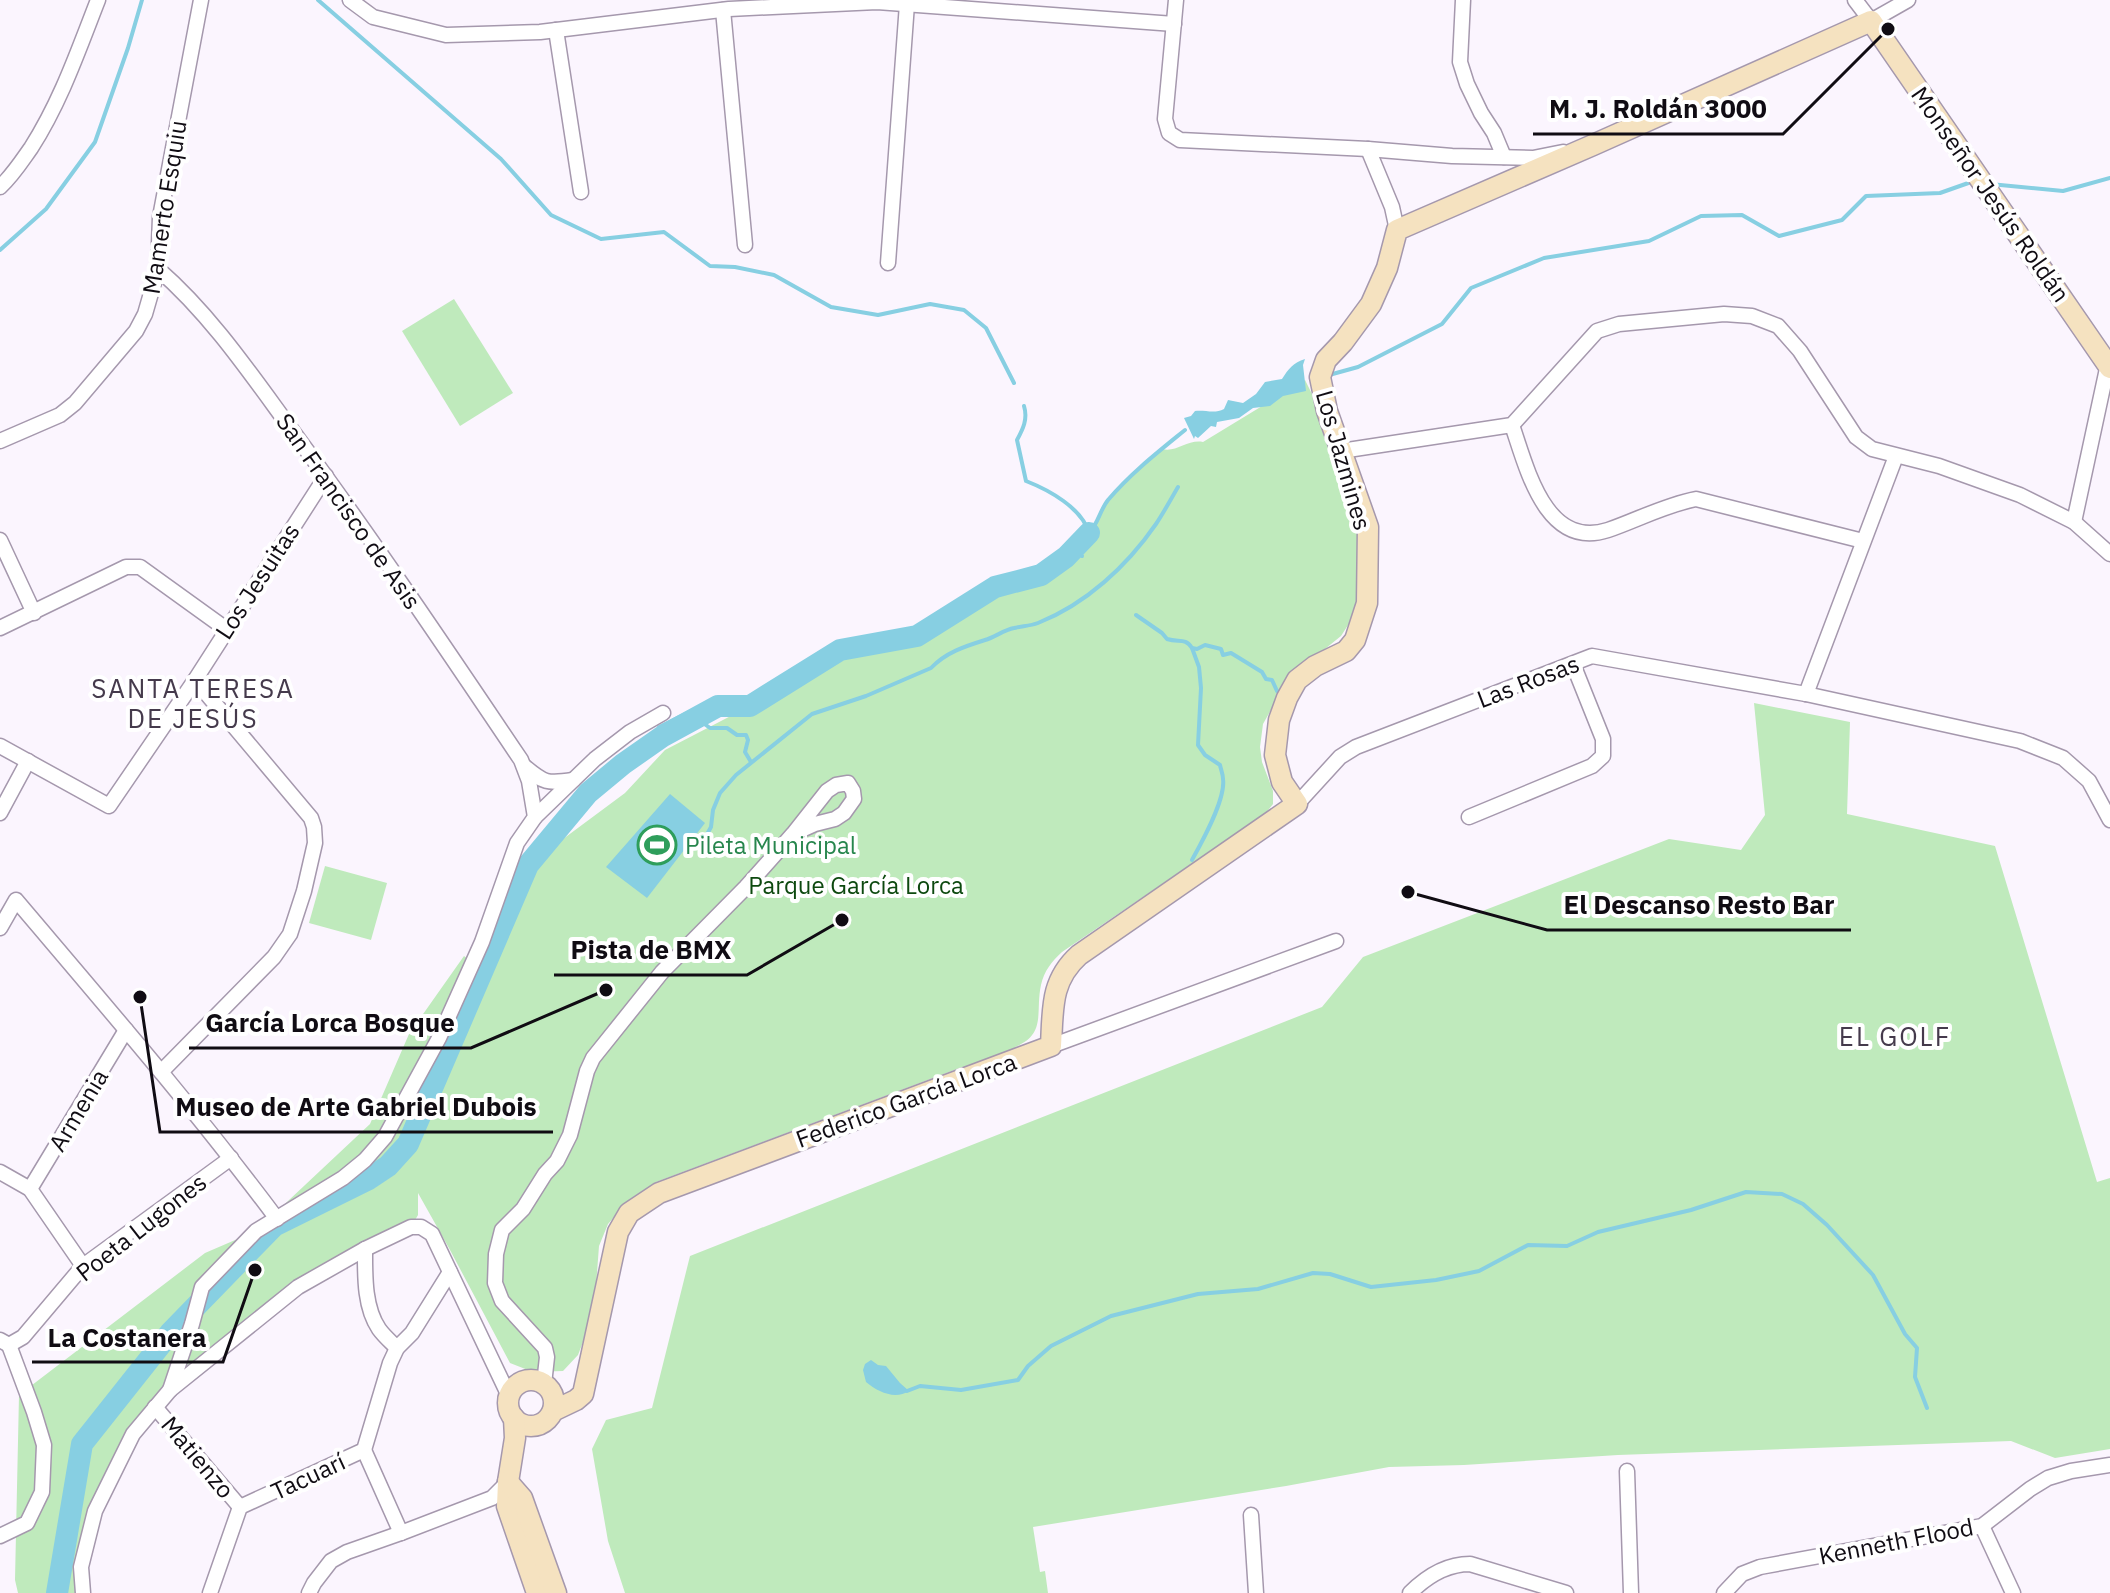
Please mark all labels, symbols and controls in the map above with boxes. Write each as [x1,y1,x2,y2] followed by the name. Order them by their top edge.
[1904,80,2078,308] street label: Monseñor Jesús Roldán
[1533,84,1783,134] callout: M. J. Roldán 3000
[1549,91,1767,125] text: M. J. Roldán 3000
[134,118,194,296] street label: Mamerto Esquiu
[1309,386,1379,534] street label: Los Jazmines
[269,407,429,615] street label: San Francisco de Asis
[208,517,306,645] street label: Los Jesuitas
[1472,647,1584,715] street label: Las Rosas
[91,671,295,735] district label: SANTA TERESA DE JESÚS
[636,824,678,866] sports icon: Pileta Municipal
[685,829,856,861] place label: Pileta Municipal
[748,869,964,901] park label: Parque García Lorca
[1547,880,1851,930] callout: El Descanso Resto Bar
[1563,887,1835,921] text: El Descanso Resto Bar
[554,925,747,975] callout: Pista de BMX
[571,932,732,966] text: Pista de BMX
[189,998,471,1048] callout: García Lorca Bosque
[205,1005,455,1039] text: García Lorca Bosque
[1839,1019,1951,1053] district label: EL GOLF
[791,1045,1021,1155] street label: Federico García Lorca
[41,1063,115,1157] street label: Armenia
[160,1082,553,1132] callout: Museo de Arte Gabriel Dubois
[175,1089,537,1123] text: Museo de Arte Gabriel Dubois
[69,1166,213,1288] street label: Poeta Lugones
[32,1312,223,1362] callout: La Costanera
[47,1320,207,1354] text: La Costanera
[154,1409,242,1505] street label: Matienzo
[266,1445,350,1507] street label: Tacuarí
[1816,1510,1976,1572] street label: Kenneth Flood

